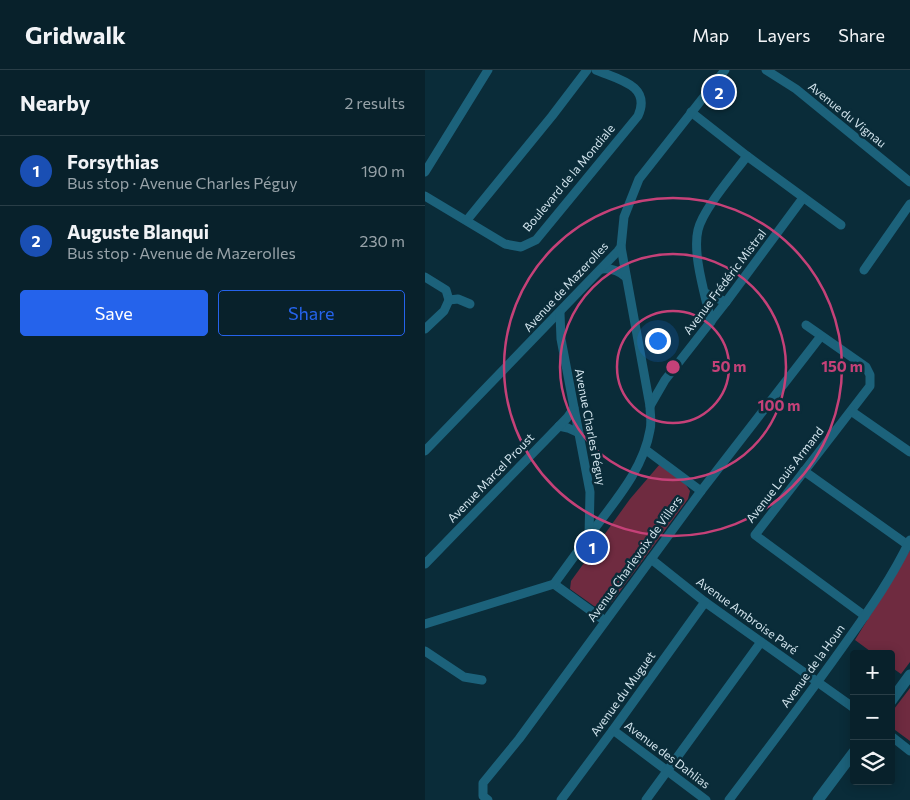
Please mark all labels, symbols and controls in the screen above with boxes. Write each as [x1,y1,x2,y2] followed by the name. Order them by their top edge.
[25,20,126,49] text: Gridwalk
[692,24,729,46] text: Map
[757,24,810,46] text: Layers
[838,24,885,46] text: Share
[703,73,735,111] pin: 2
[806,79,889,150] street label: Avenue du Vignau
[20,90,90,115] text: Nearby
[344,93,405,112] text: 2 results
[519,121,617,234] street label: Boulevard de la Mondiale
[67,150,159,173] text: Forsythias
[32,161,40,180] text: 1
[361,161,405,180] text: 190 m
[67,173,297,192] text: Bus stop · Avenue Charles Péguy
[67,220,209,243] text: Auguste Blanqui
[680,226,768,337] street label: Avenue Frédéric Mistral
[31,231,41,250] text: 2
[360,231,405,250] text: 230 m
[520,239,610,334] street label: Avenue de Mazerolles
[67,243,296,262] text: Bus stop · Avenue de Mazerolles
[20,290,208,336] button: Save
[218,290,405,336] button: Share
[645,328,671,354] your location
[712,357,746,375] text: 50 m
[821,357,863,375] text: 150 m
[664,358,682,376] centre of rings
[573,367,609,486] street label: Avenue Charles Péguy
[758,396,800,414] text: 100 m
[743,424,826,525] street label: Avenue Louis Armand
[444,430,537,525] street label: Avenue Marcel Proust
[584,493,685,624] street label: Avenue Charlevoix de Villers
[576,528,608,566] pin: 1
[694,574,801,657] street label: Avenue Ambroise Paré
[777,621,847,710] street label: Avenue de la Houn
[587,648,658,738] street label: Avenue du Muguet
[850,650,895,785] map controls
[850,650,895,695] button: +
[850,695,895,740] button: −
[622,718,713,791] street label: Avenue des Dahlias
[850,740,895,785] button: layers

